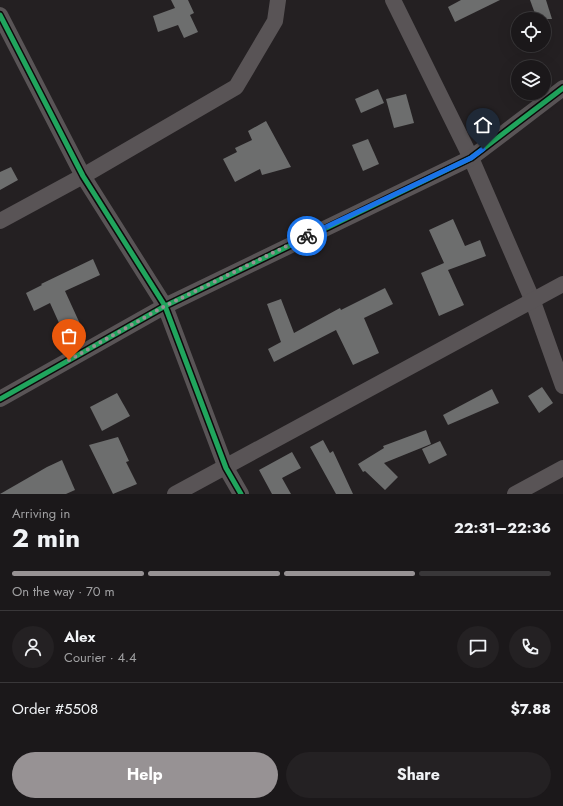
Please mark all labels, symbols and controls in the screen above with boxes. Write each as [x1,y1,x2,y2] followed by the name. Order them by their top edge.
[511,12,551,100] map controls
[511,12,551,52] button: locate
[511,60,551,100] button: layers
[466,108,500,149] pin
[472,114,494,136] icon: home
[287,216,327,256] courier
[296,225,318,247] icon: bike
[52,319,86,360] pin
[58,325,80,347] icon: bag
[12,504,70,523] text: Arriving in
[454,517,551,539] text: 22:31–22:36
[12,519,80,557] text: 2 min
[12,582,115,601] text: On the way · 70 m
[12,626,54,668] button: person
[64,626,95,648] text: Alex
[457,626,499,668] button: chat
[509,626,551,668] button: phone
[64,648,137,667] text: Courier · 4.4
[12,698,98,720] text: Order #5508
[510,698,551,720] text: $7.88
[12,752,278,798] button: Help
[286,752,551,798] button: Share

